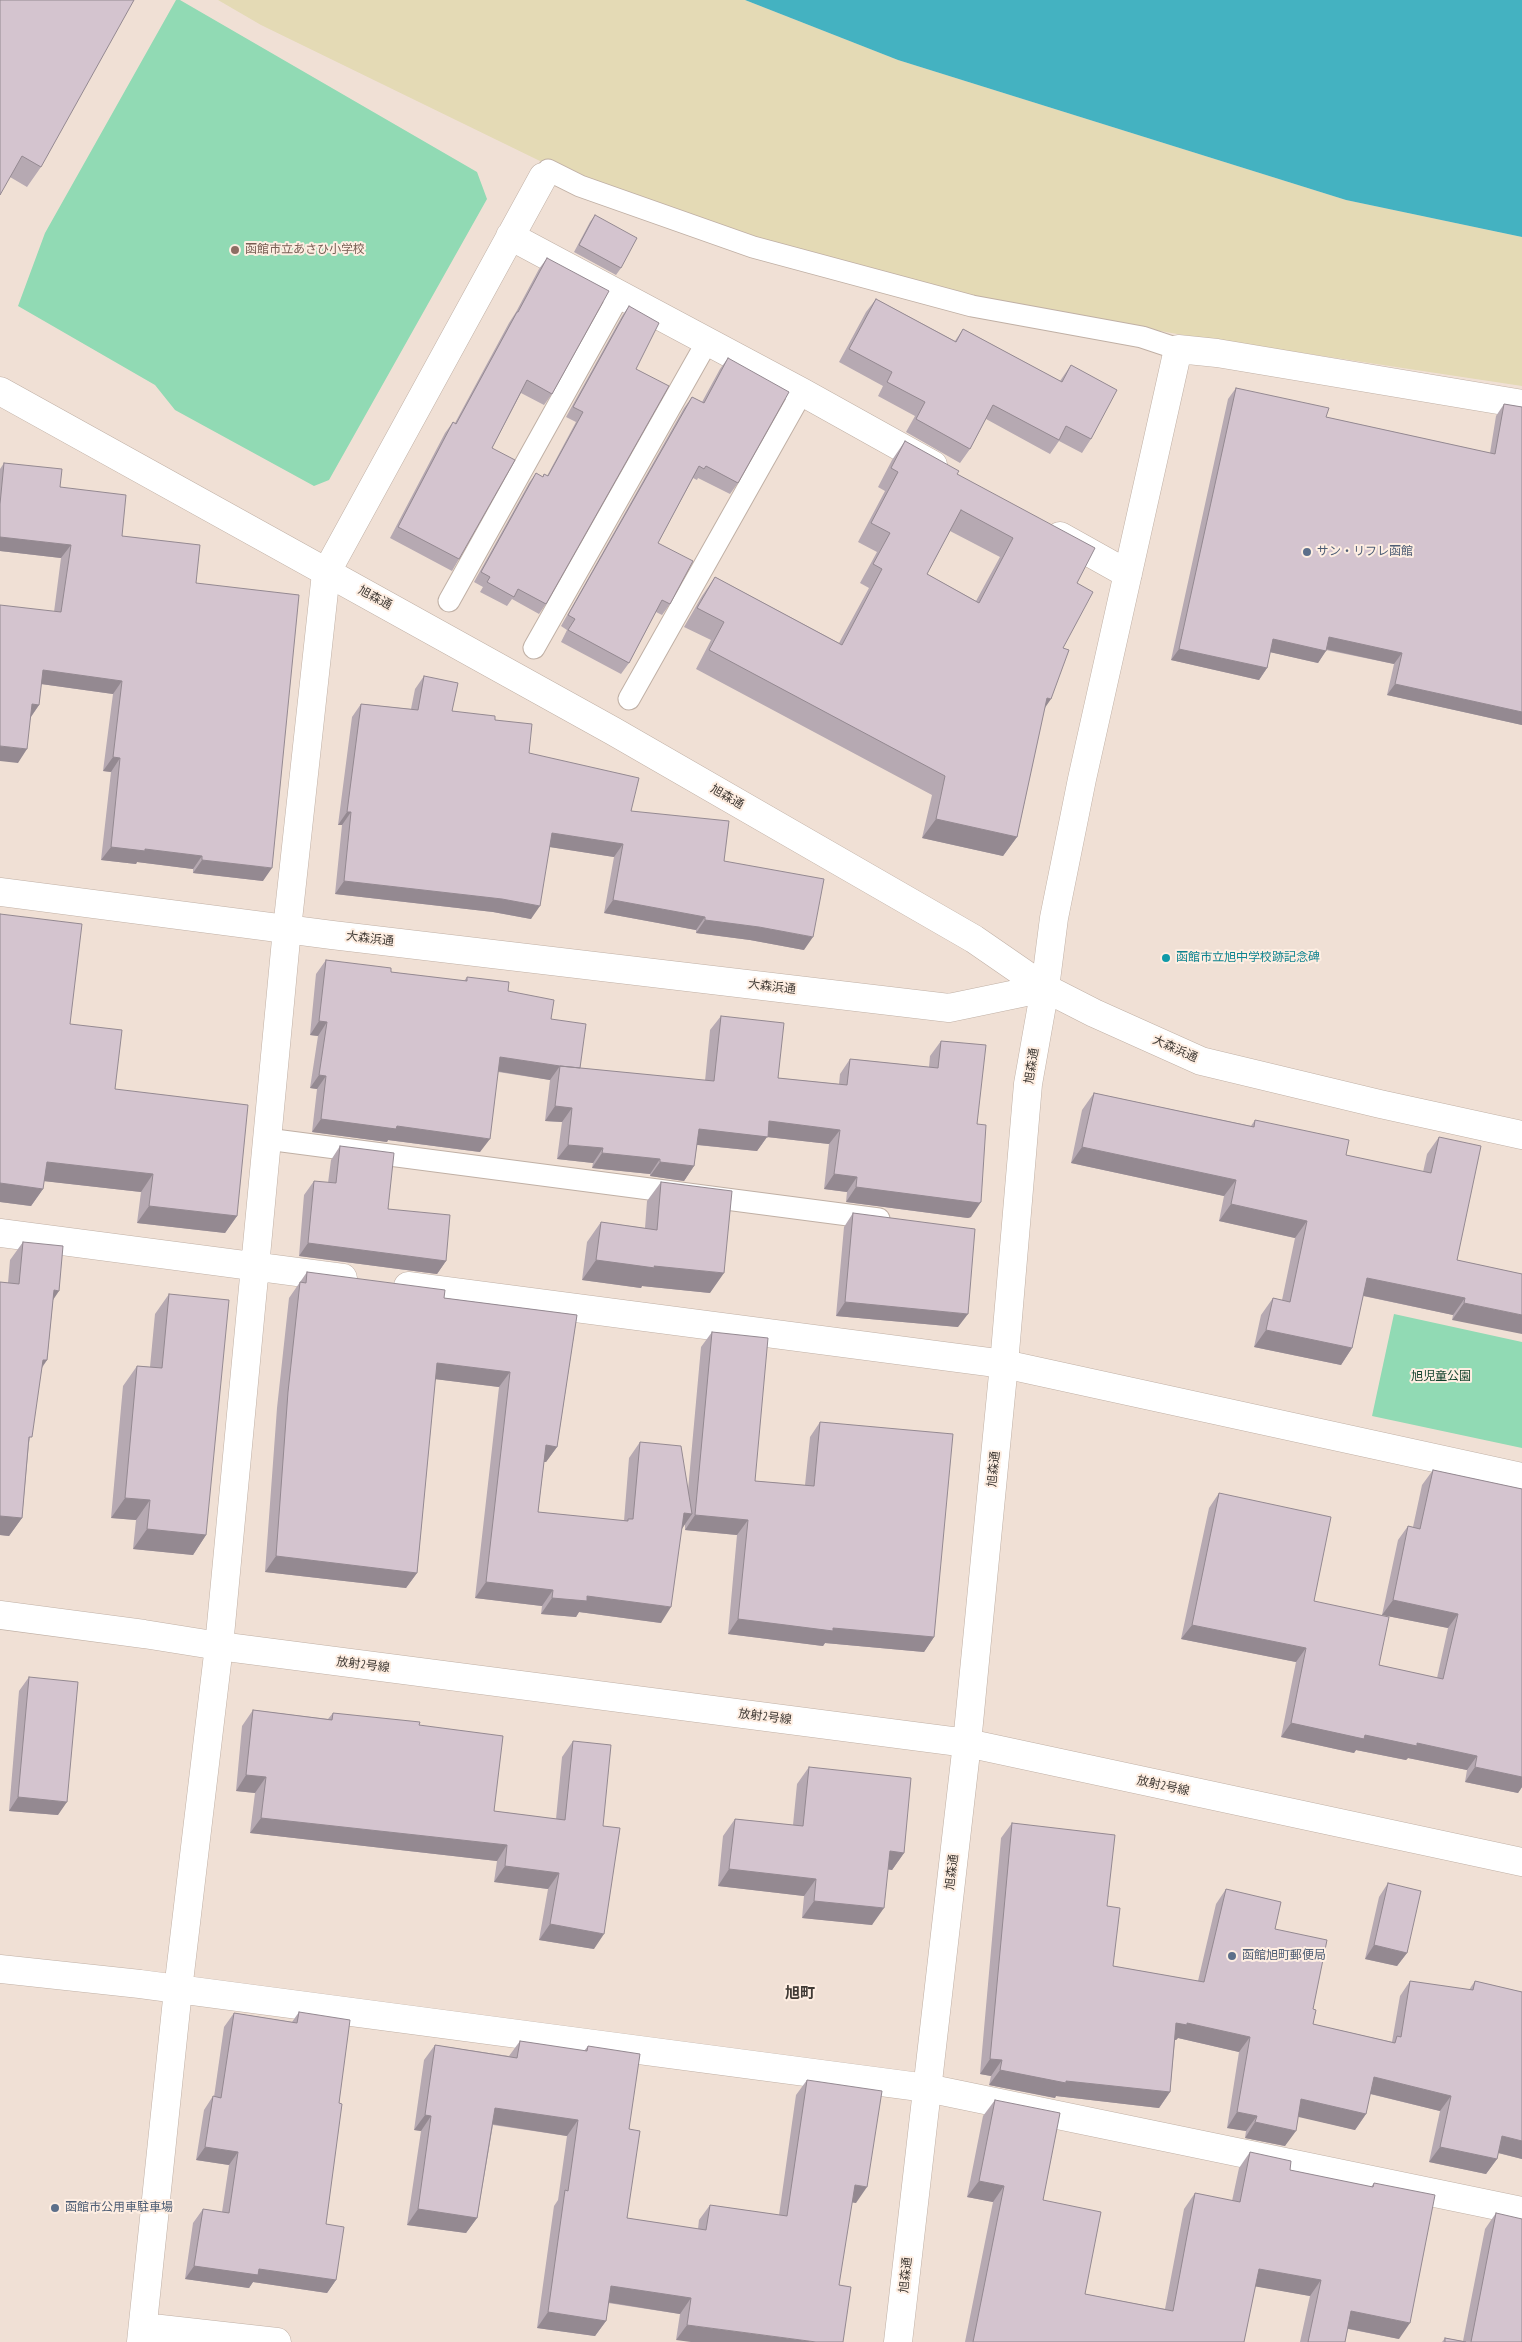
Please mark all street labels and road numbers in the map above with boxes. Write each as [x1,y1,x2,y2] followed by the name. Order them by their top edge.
[356,583,394,613] street label: 旭森通
[708,782,746,812] street label: 旭森通
[345,929,395,949] street label: 大森浜通
[747,977,797,997] street label: 大森浜通
[1150,1033,1200,1065] street label: 大森浜通
[1022,1047,1042,1085] street label: 旭森通
[985,1450,1003,1488] street label: 旭森通
[336,1655,390,1675] street label: 放射2号線
[738,1707,792,1727] street label: 放射2号線
[1135,1773,1191,1799] street label: 放射2号線
[943,1853,961,1891] street label: 旭森通
[897,2256,915,2294] street label: 旭森通

